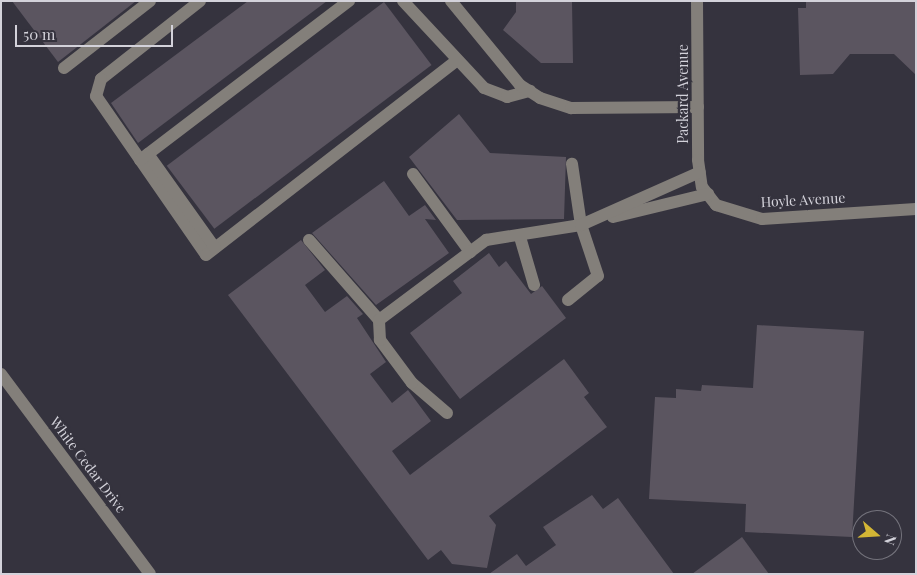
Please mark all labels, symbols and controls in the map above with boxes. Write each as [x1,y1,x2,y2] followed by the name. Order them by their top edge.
[18,15,175,47] scale bar
[23,24,55,44] text: 50 m
[675,44,691,144] street label: Packard Avenue
[760,189,846,211] street label: Hoyle Avenue
[46,414,130,516] street label: White Cedar Drive
[852,510,902,560] north arrow
[880,532,901,548] text: N

